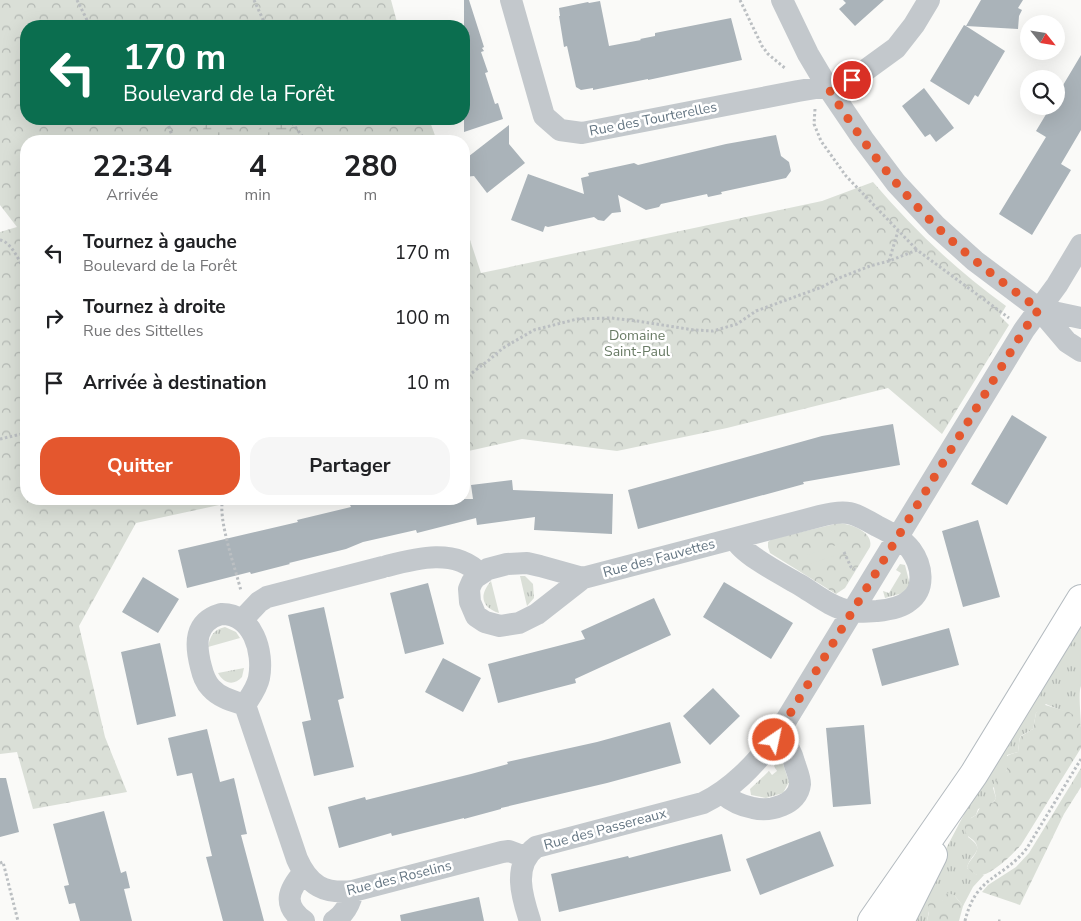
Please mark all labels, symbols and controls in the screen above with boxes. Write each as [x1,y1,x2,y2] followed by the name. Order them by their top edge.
[1020,15,1065,60] north arrow
[1020,15,1065,115] map controls
[123,34,226,81] text: 170 m
[40,40,105,105] icon: left
[831,59,873,101] pin
[838,66,866,94] icon: arrive
[1020,70,1065,115] button: search
[123,79,334,109] text: Boulevard de la Forêt
[588,97,719,141] street label: Rue des Tourterelles
[93,146,172,187] text: 22:34
[249,146,267,187] text: 4
[343,146,397,187] text: 280
[106,184,158,206] text: Arrivée
[244,184,271,206] text: min
[364,184,377,206] text: m
[83,229,237,255] text: Tournez à gauche
[40,239,68,267] icon: left
[395,240,450,266] text: 170 m
[83,255,237,277] text: Boulevard de la Forêt
[83,294,226,320] text: Tournez à droite
[40,304,68,332] icon: right
[395,305,450,331] text: 100 m
[83,320,204,342] text: Rue des Sittelles
[604,326,671,361] park label: Domaine Saint-Paul
[40,369,68,397] icon: arrive
[83,370,267,396] text: Arrivée à destination
[406,370,450,396] text: 10 m
[40,437,240,495] button: Quitter
[250,437,450,495] button: Partager
[601,534,717,582] street label: Rue des Fauvettes
[747,713,799,765] position arrow
[542,803,669,854] street label: Rue des Passereaux
[345,856,454,900] street label: Rue des Roselins

